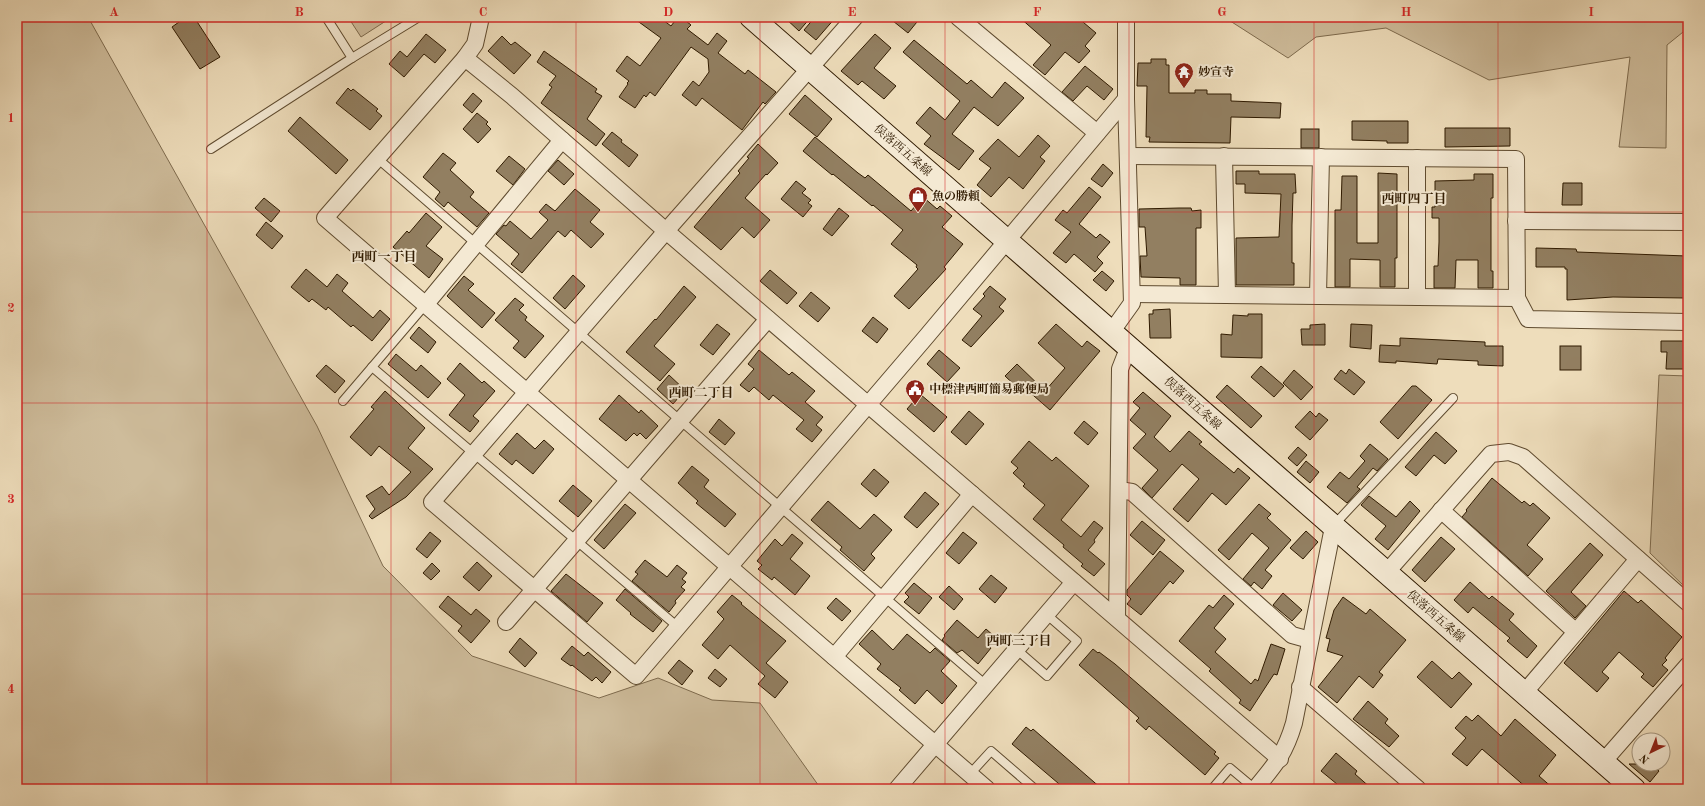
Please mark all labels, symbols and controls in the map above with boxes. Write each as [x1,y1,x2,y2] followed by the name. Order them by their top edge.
[109,6,119,19] text: A
[294,6,304,19] text: B
[479,6,487,19] text: C
[663,6,673,19] text: D
[848,6,857,19] text: E
[1033,6,1042,19] text: F
[1217,6,1227,19] text: G
[1401,6,1412,19] text: H
[1588,6,1594,19] text: I
[1173,61,1195,89] temple icon: 妙宣寺
[1198,65,1234,79] place label: 妙宣寺
[7,112,15,125] text: 1
[871,121,935,179] street label: 俣落西五条線
[907,185,929,213] shop icon: 魚の勝頼
[932,189,980,203] place label: 魚の勝頼
[1381,192,1447,206] district label: 西町四丁目
[351,250,417,264] district label: 西町一丁目
[7,302,15,315] text: 2
[1162,374,1224,432] street label: 俣落西五条線
[904,378,926,406] public building icon: 中標津西町簡易郵便局
[929,382,1049,396] place label: 中標津西町簡易郵便局
[668,386,734,400] district label: 西町二丁目
[7,493,15,506] text: 3
[1404,587,1468,645] street label: 俣落西五条線
[986,634,1052,648] district label: 西町三丁目
[7,683,15,696] text: 4
[1631,732,1671,772] north arrow
[1638,751,1652,765] text: N

